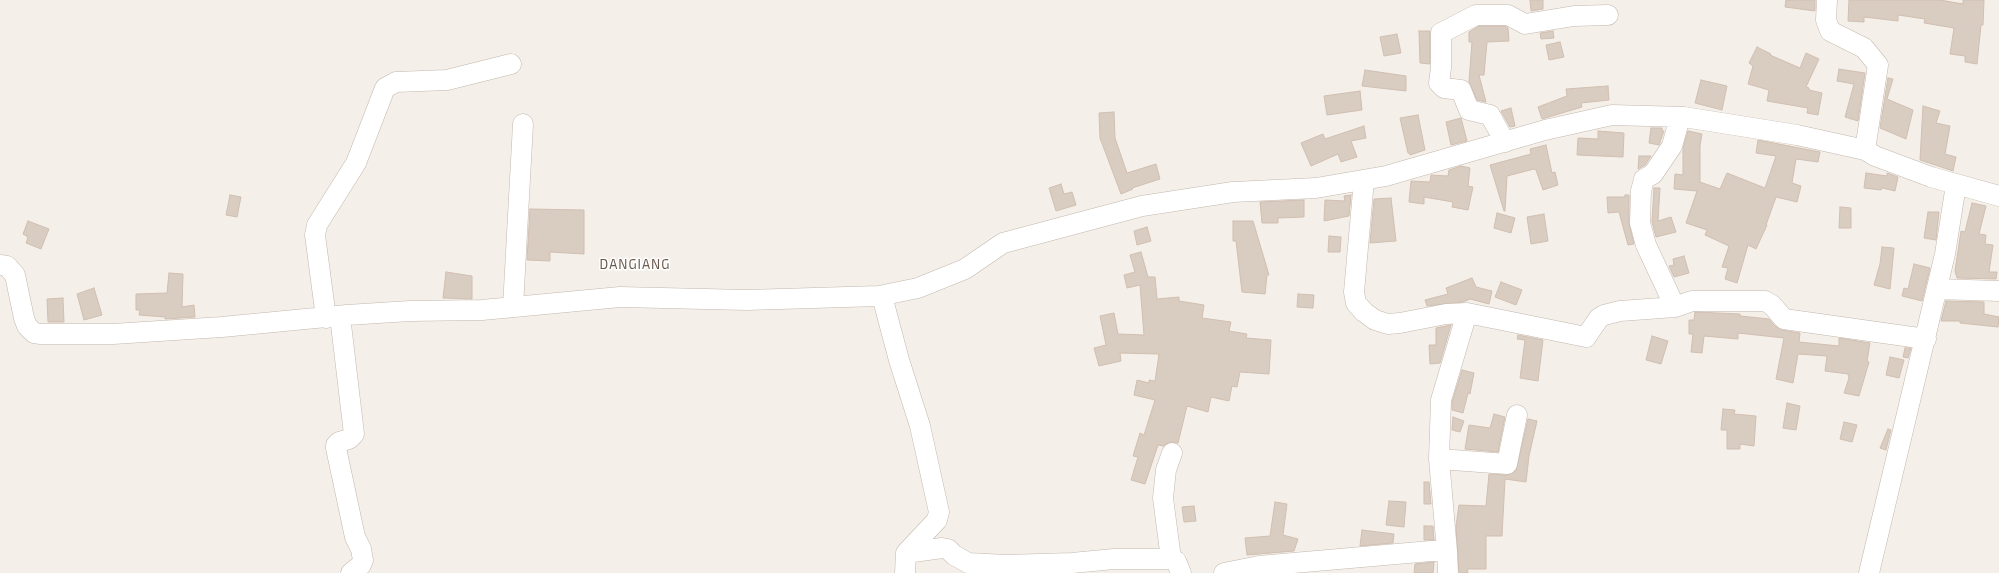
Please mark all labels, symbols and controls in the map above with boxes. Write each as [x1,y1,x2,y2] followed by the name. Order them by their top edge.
[600,257,670,273] district label: DANGIANG

